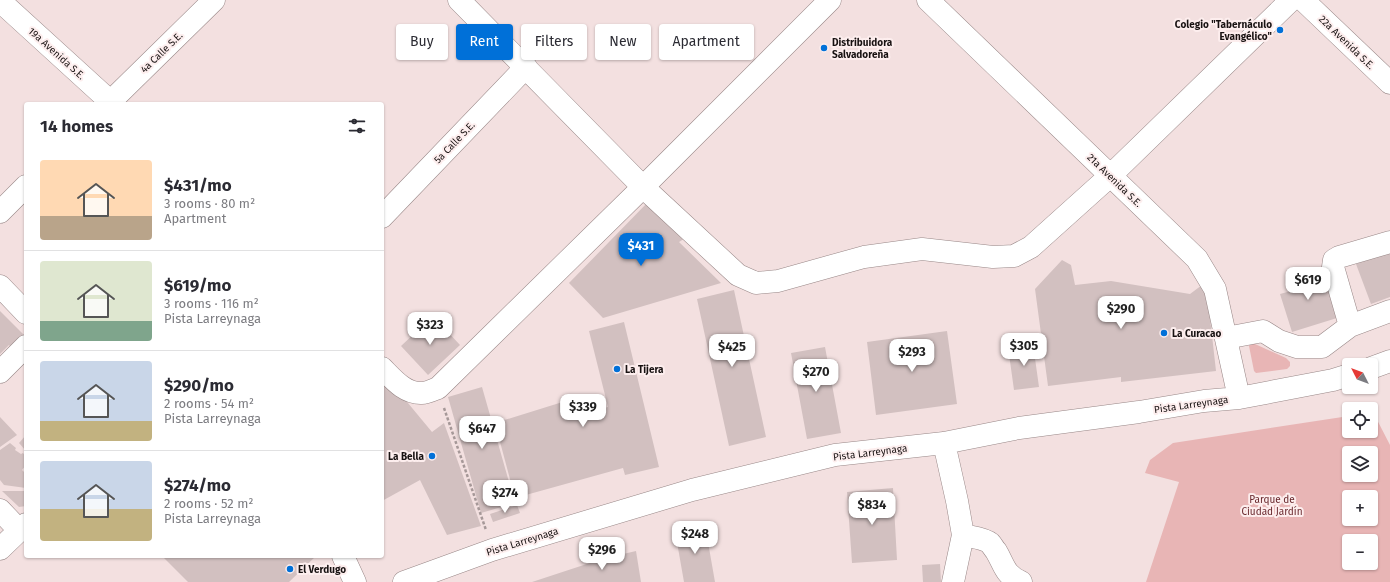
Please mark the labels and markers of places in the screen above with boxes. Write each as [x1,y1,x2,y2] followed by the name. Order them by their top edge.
[1175,18,1272,43] place label: Colegio "Tabernáculo Evangélico"
[1275,25,1285,35] marker: Colegio "Tabernáculo Evangélico"
[832,37,893,61] place label: Distribuidora Salvadoreña
[819,43,829,53] marker: Distribuidora Salvadoreña
[617,233,665,267] pin: $431
[1284,267,1332,301] pin: $619
[1097,296,1145,330] pin: $290
[406,312,454,346] pin: $323
[1159,328,1169,338] marker: La Curacao
[1172,328,1222,340] place label: La Curacao
[1000,333,1048,367] pin: $305
[708,334,756,368] pin: $425
[888,339,936,373] pin: $293
[792,359,840,393] pin: $270
[612,364,622,374] marker: La Tijera
[625,364,664,376] place label: La Tijera
[559,394,607,428] pin: $339
[458,416,506,450] pin: $647
[388,451,425,463] place label: La Bella
[427,451,437,461] marker: La Bella
[481,480,529,514] pin: $274
[848,492,896,526] pin: $834
[671,521,719,555] pin: $248
[578,537,626,571] pin: $296
[285,564,295,574] marker: El Verdugo
[298,564,346,576] place label: El Verdugo

